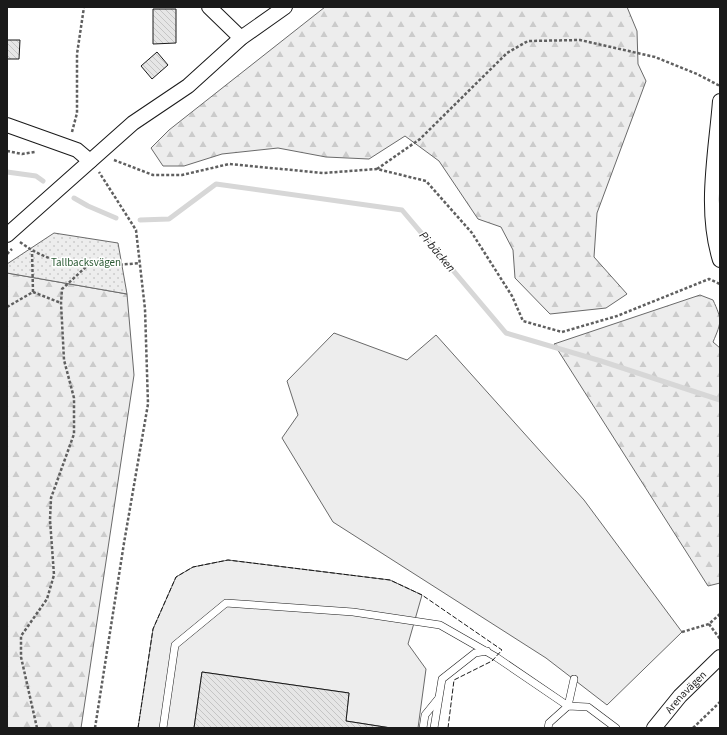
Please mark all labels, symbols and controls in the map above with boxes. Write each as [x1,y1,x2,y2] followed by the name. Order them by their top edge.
[415,228,459,276] water label: Pi-bäcken
[51,255,121,270] park label: Tallbacksvägen
[661,667,709,716] street label: Arenavägen

